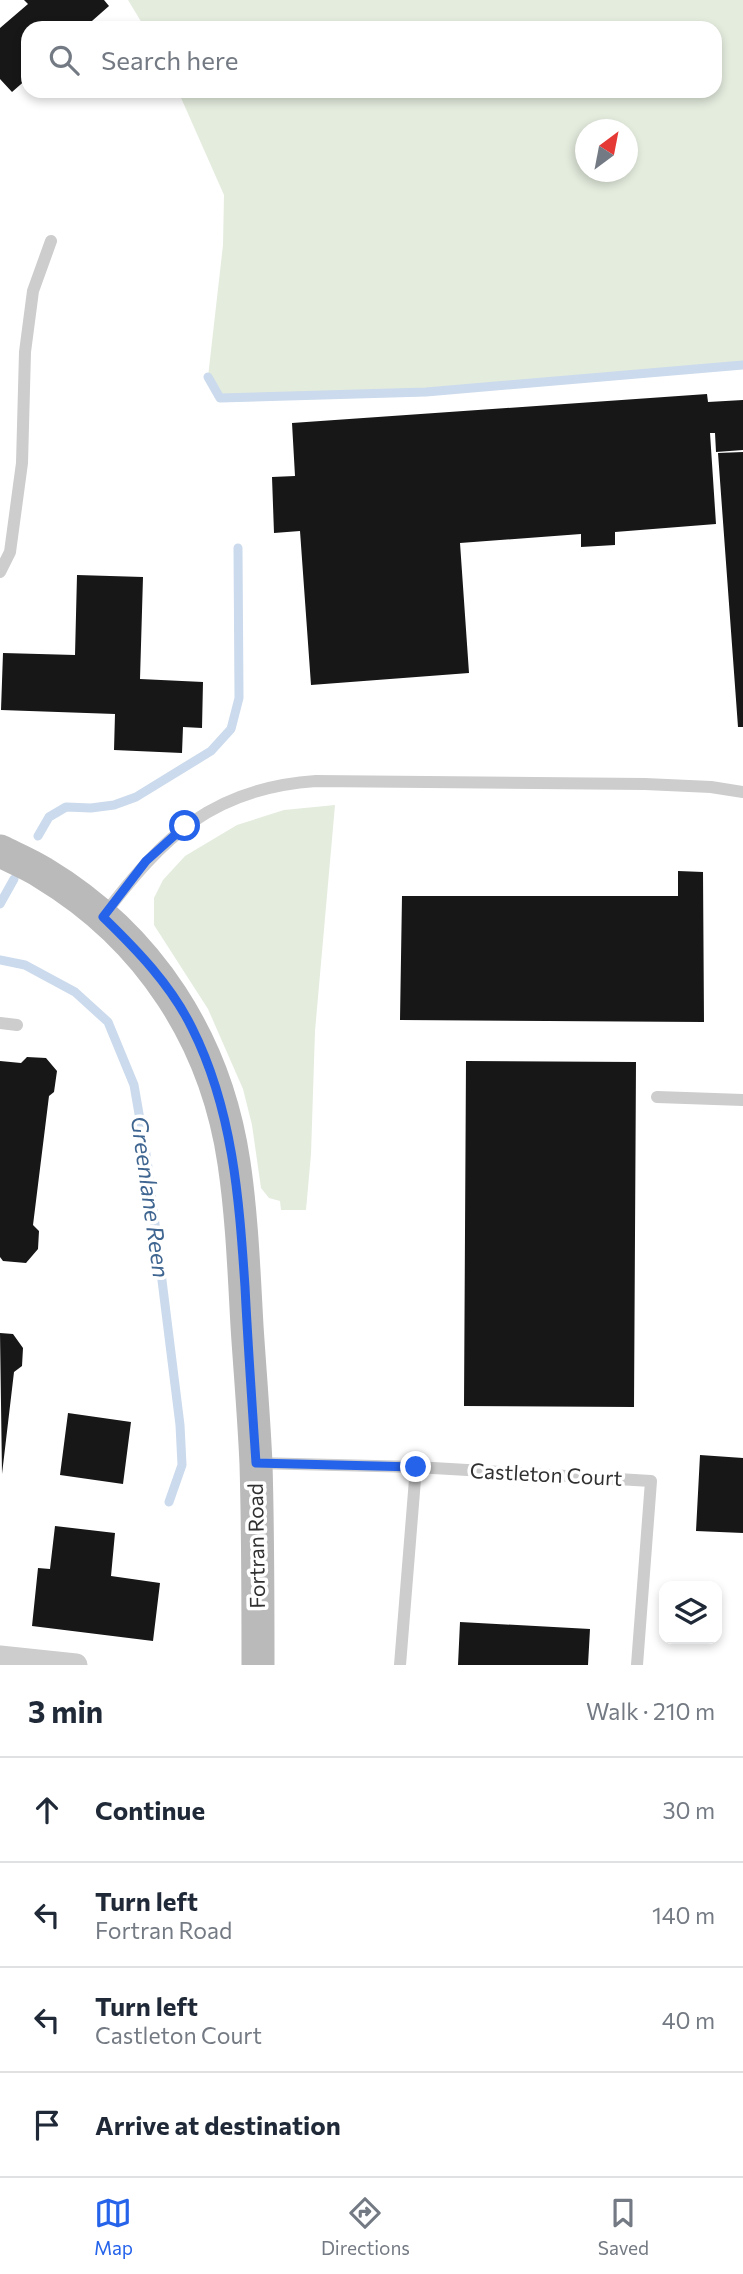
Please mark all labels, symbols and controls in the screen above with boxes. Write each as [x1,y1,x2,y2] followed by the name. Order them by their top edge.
[21,21,722,98] search box
[45,41,83,79] icon: search
[101,44,239,75] text: Search here
[575,119,638,182] north arrow
[169,810,200,841] route start
[126,1114,176,1279] water label: Greenlane Reen
[400,1451,431,1482] route end
[469,1457,623,1490] street label: Castleton Court
[242,1483,269,1609] street label: Fortran Road
[659,1581,722,1644] map controls
[659,1581,722,1644] button: layers
[28,1692,103,1729] text: 3 min
[586,1697,715,1725] text: Walk · 210 m
[28,1791,66,1829] icon: ahead
[95,1794,205,1825] text: Continue
[662,1796,715,1824] text: 30 m
[95,1885,198,1916] text: Turn left
[28,1896,66,1934] icon: left
[652,1901,715,1929] text: 140 m
[95,1916,232,1944] text: Fortran Road
[95,1990,198,2021] text: Turn left
[28,2001,66,2039] icon: left
[662,2006,715,2034] text: 40 m
[95,2021,262,2049] text: Castleton Court
[28,2106,66,2144] icon: arrive
[95,2109,341,2140] text: Arrive at destination
[94,2194,133,2259] tab: Map
[321,2194,410,2259] tab: Directions
[598,2194,649,2259] tab: Saved

